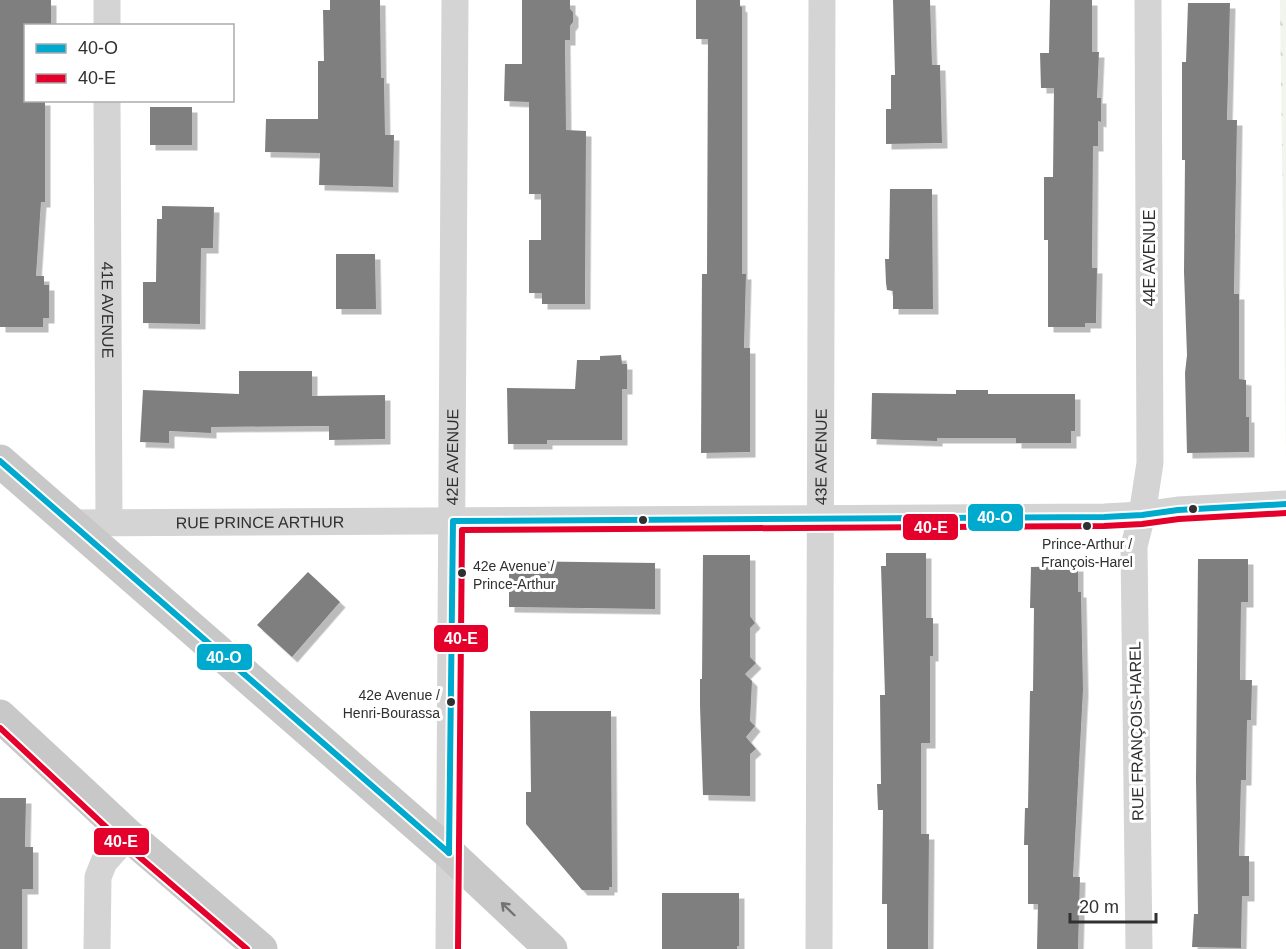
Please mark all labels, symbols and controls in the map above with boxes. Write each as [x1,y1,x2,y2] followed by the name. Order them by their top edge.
[24,24,234,102] legend
[78,38,118,58] text: 40-O
[78,68,116,88] text: 40-E
[1141,210,1158,306] street label: 44E AVENUE
[99,262,116,358] street label: 41E AVENUE
[444,409,461,505] street label: 42E AVENUE
[812,409,830,505] street label: 43E AVENUE
[967,503,1024,532] line badge: 40-O
[1187,503,1199,515] unlabelled marker
[977,509,1013,526] text: 40-O
[176,513,344,531] street label: RUE PRINCE ARTHUR
[902,513,959,541] line badge: 40-E
[637,514,649,526] unlabelled marker
[914,519,948,536] text: 40-E
[1081,520,1093,532] marker: Prince-Arthur / François-Harel
[1041,536,1133,570] place label: Prince-Arthur / François-Harel
[473,558,556,592] place label: 42e Avenue / Prince-Arthur
[456,567,468,579] marker: 42e Avenue / Prince-Arthur
[433,624,489,653] line badge: 40-E
[444,630,478,647] text: 40-E
[1126,641,1147,821] street label: RUE FRANÇOIS-HAREL
[196,643,253,671] line badge: 40-O
[206,649,242,666] text: 40-O
[343,687,440,721] place label: 42e Avenue / Henri-Bourassa
[445,696,457,708] marker: 42e Avenue / Henri-Bourassa
[93,827,150,856] line badge: 40-E
[104,833,138,850] text: 40-E
[1070,886,1156,924] scale bar
[1079,897,1119,917] text: 20 m
[501,901,516,916] one-way arrow

